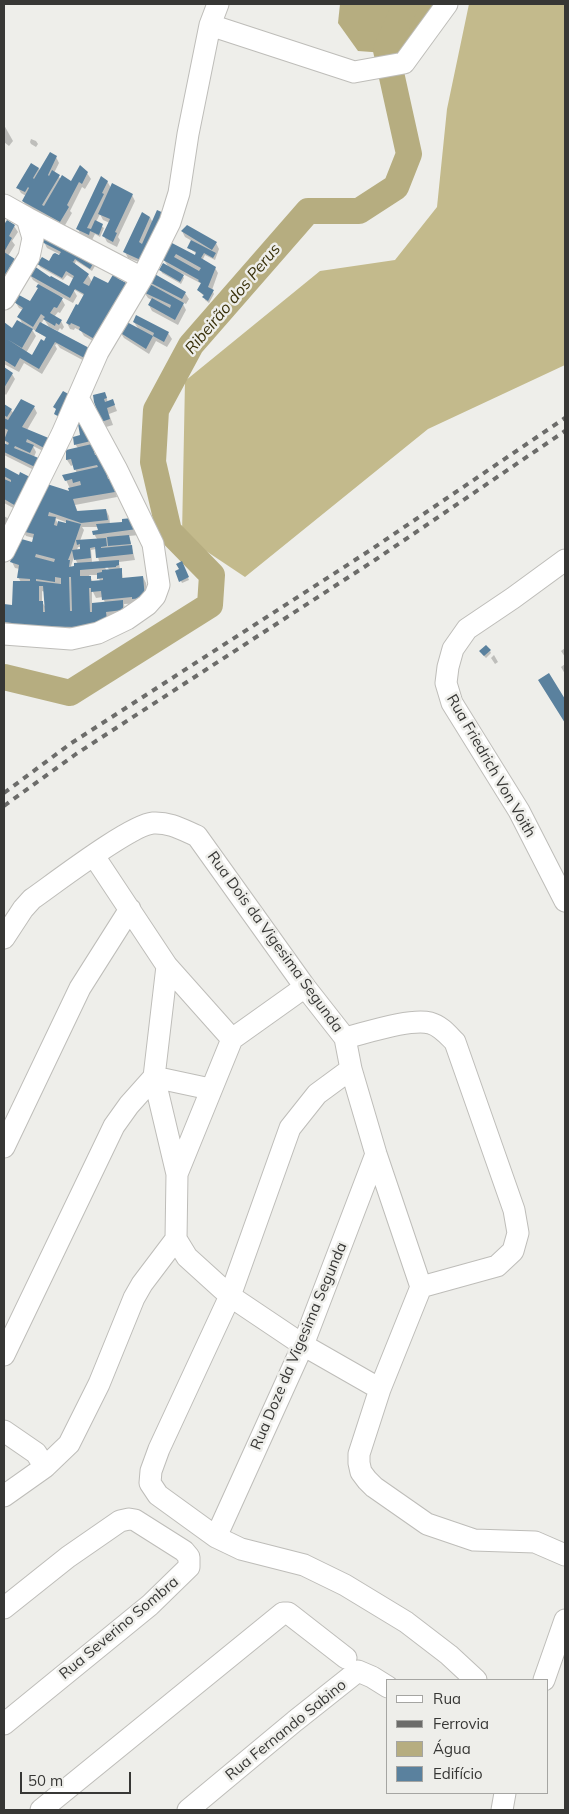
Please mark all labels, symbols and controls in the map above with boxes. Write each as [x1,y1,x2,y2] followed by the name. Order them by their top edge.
[181,240,285,358] water label: Ribeirão dos Perus
[443,691,539,841] street label: Rua Friedrich Von Voith
[203,848,347,1036] street label: Rua Dois da Vigesima Segunda
[247,1240,351,1452] street label: Rua Doze da Vigesima Segunda
[56,1573,182,1683] street label: Rua Severino Sombra
[222,1676,350,1784] street label: Rua Fernando Sabino
[386,1679,549,1794] legend
[433,1689,461,1708] text: Rua
[433,1714,489,1733] text: Ferrovia
[433,1739,471,1758] text: Água
[22,1762,134,1794] scale bar
[433,1764,483,1783] text: Edifício
[28,1771,63,1790] text: 50 m

